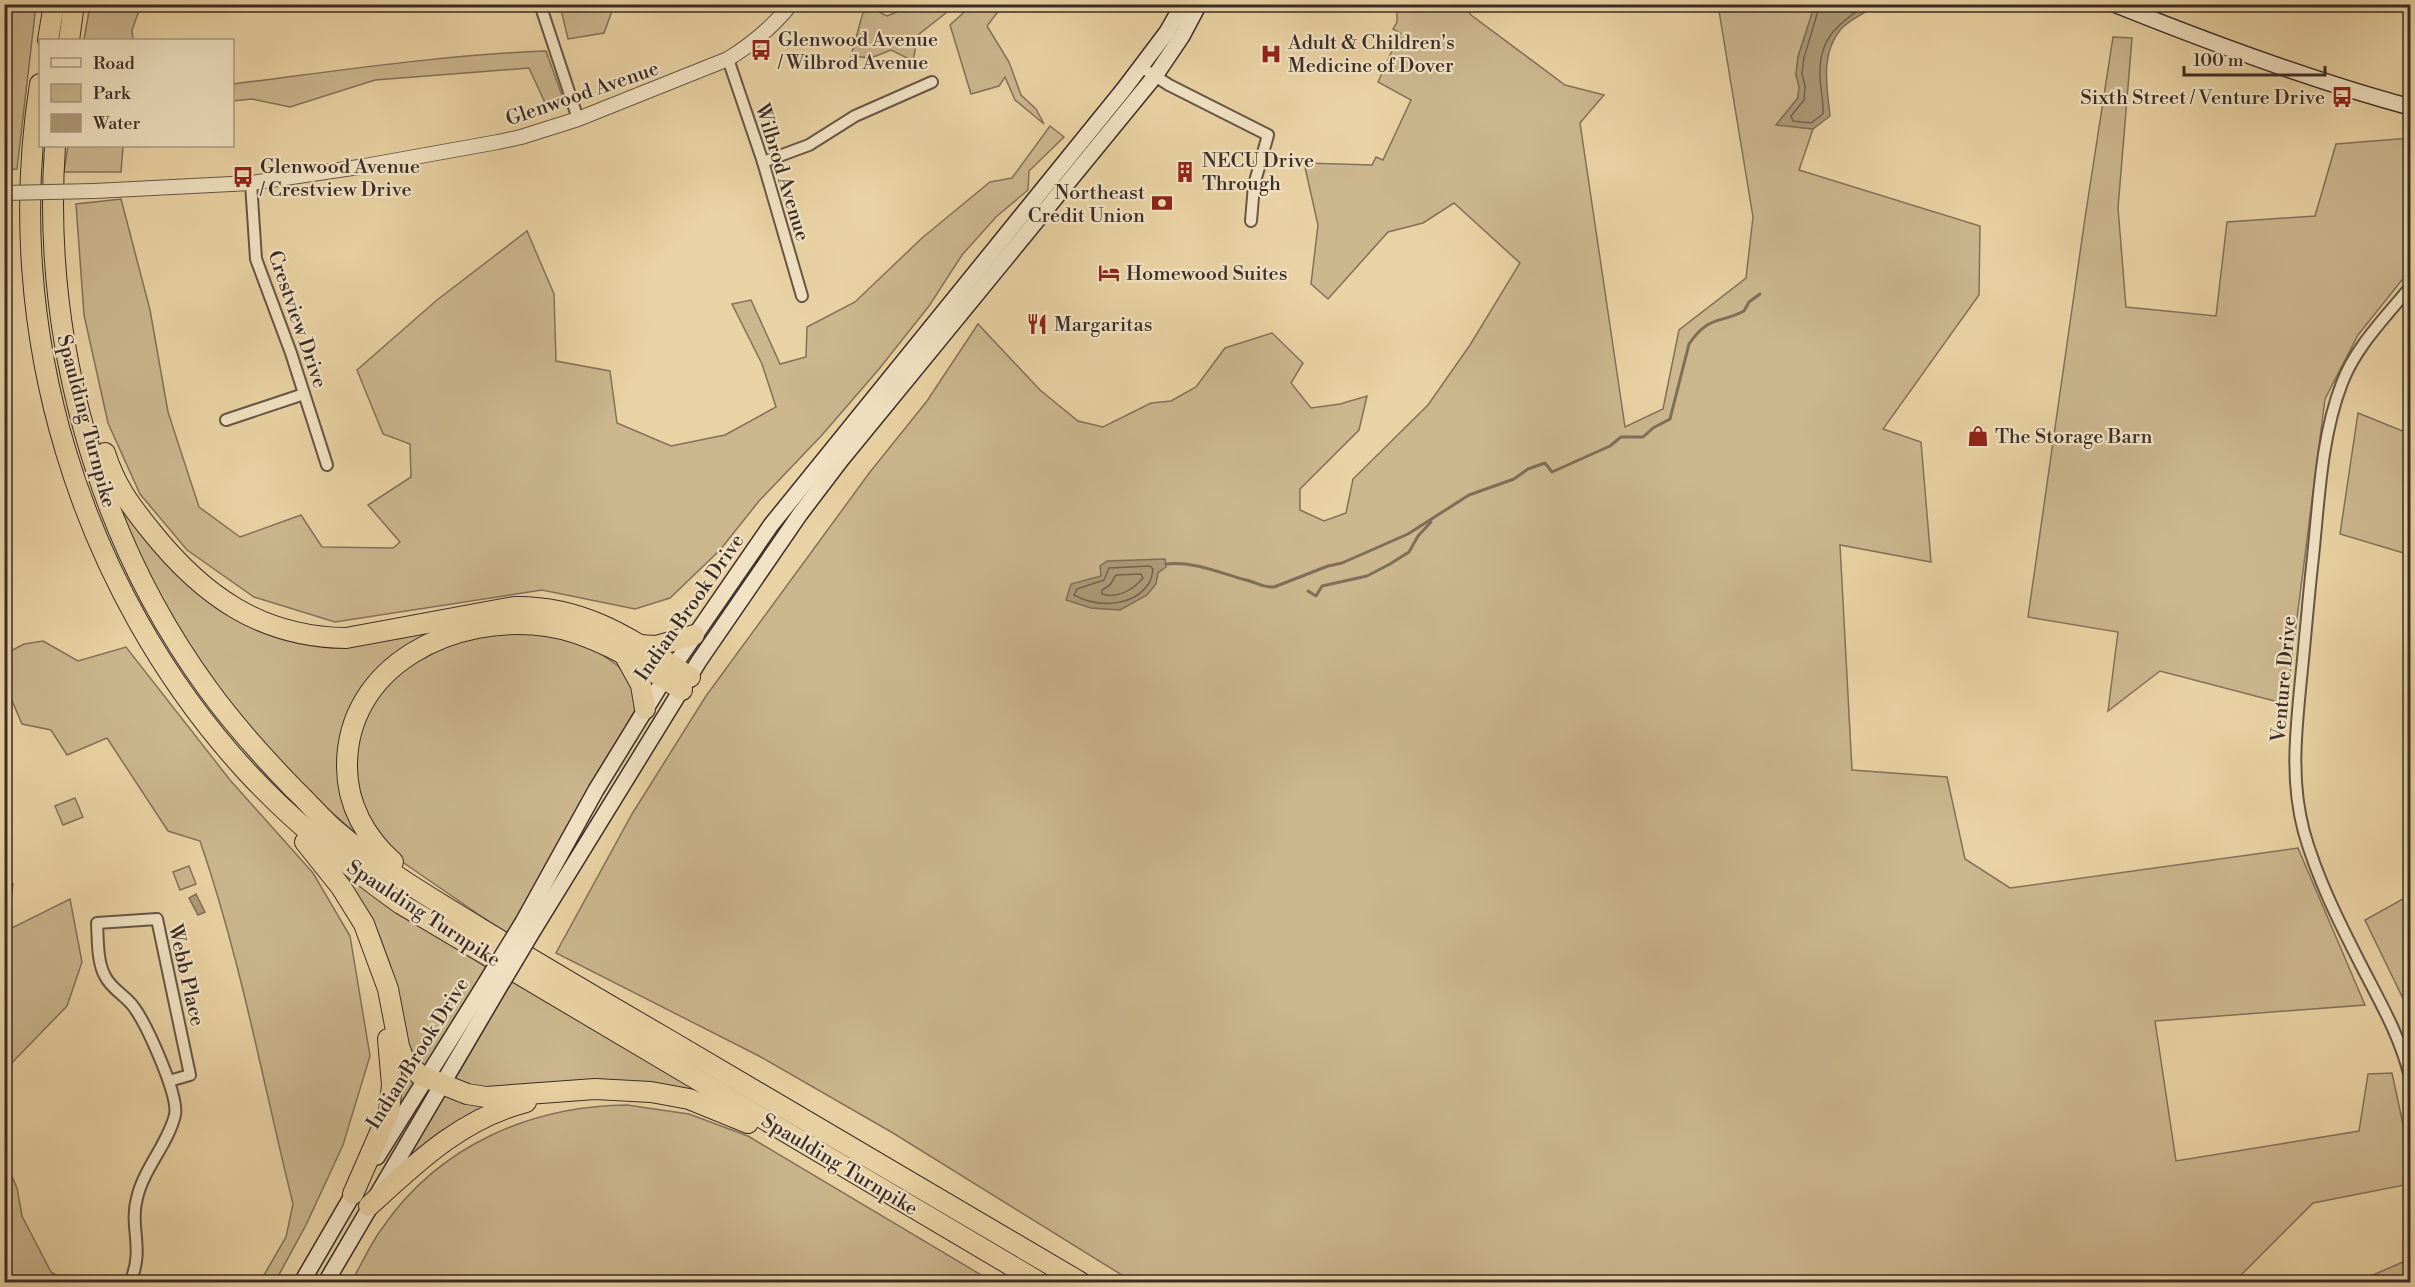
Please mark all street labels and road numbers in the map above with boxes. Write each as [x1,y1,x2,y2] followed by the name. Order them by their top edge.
[503,57,662,132] street label: Glenwood Avenue
[749,100,814,244] street label: Wilbrod Avenue
[261,247,332,392] street label: Crestview Drive
[50,332,121,511] street label: Spaulding Turnpike
[630,529,750,686] street label: Indian Brook Drive
[2266,615,2302,744] street label: Venture Drive
[342,855,505,973] street label: Spaulding Turnpike
[161,921,209,1029] street label: Webb Place
[362,973,475,1134] street label: Indian Brook Drive
[756,1109,922,1222] street label: Spaulding Turnpike

